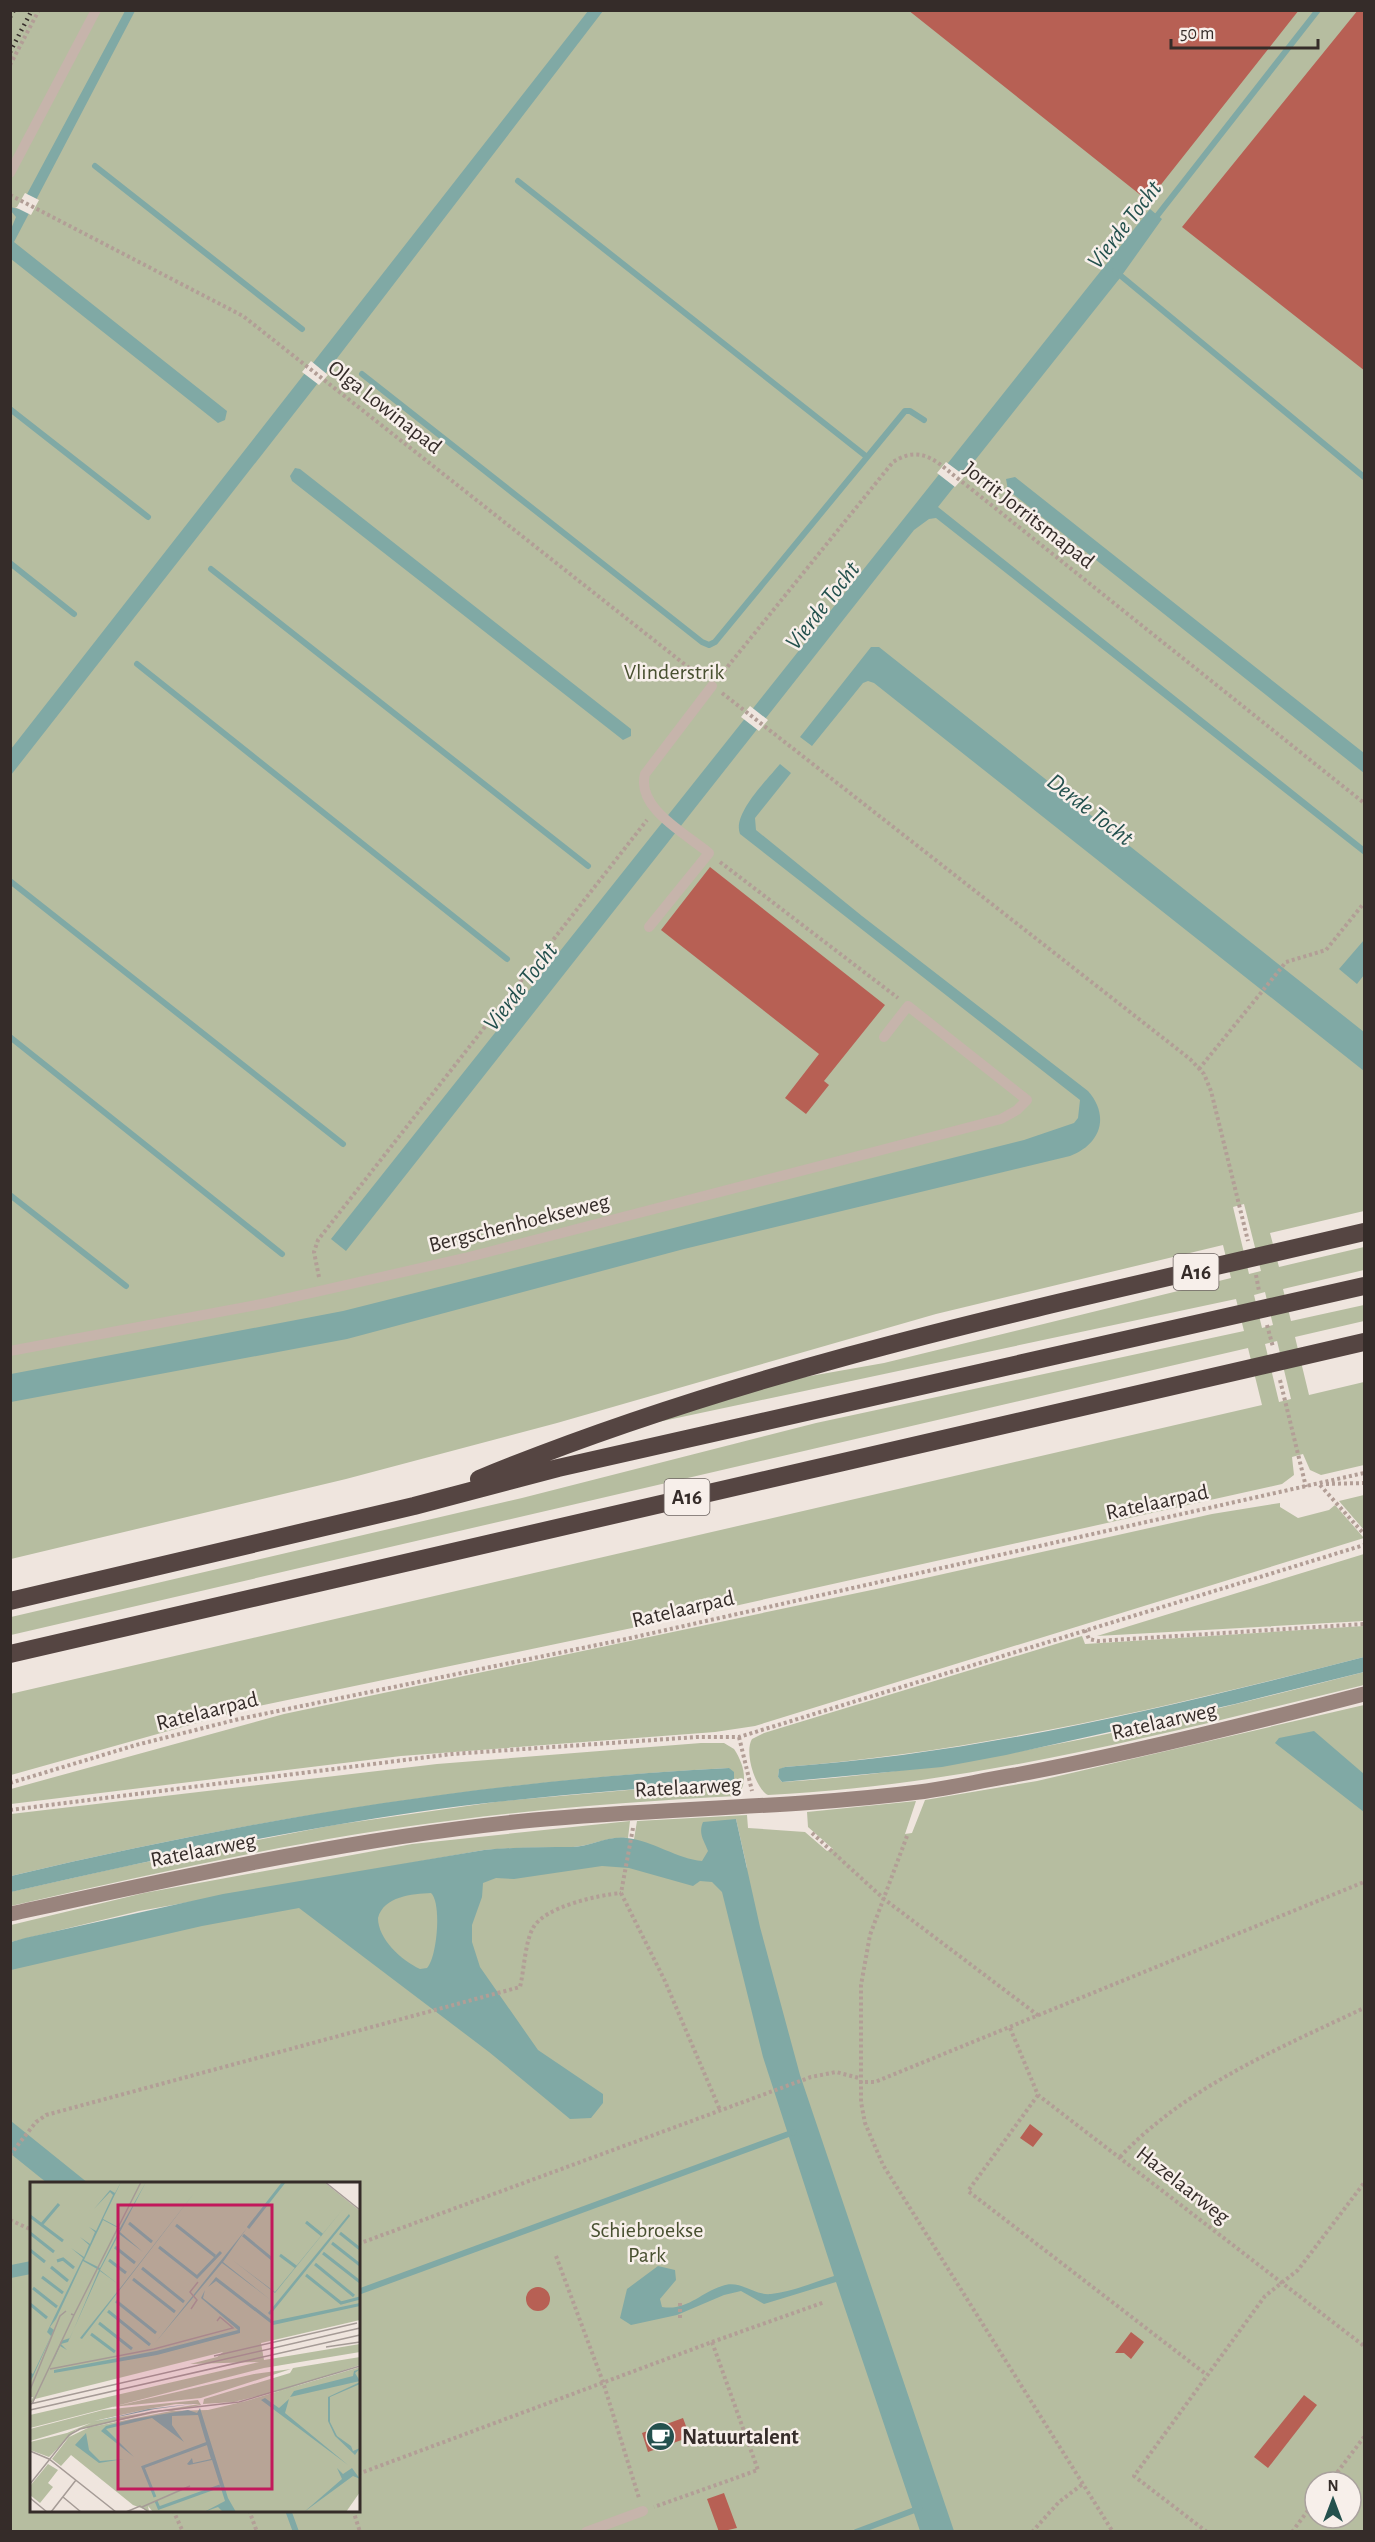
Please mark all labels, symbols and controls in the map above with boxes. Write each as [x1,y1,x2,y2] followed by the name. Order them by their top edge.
[1171,12,1318,50] scale bar
[1180,25,1214,43] text: 50 m
[1083,176,1167,274] water label: Vierde Tocht
[324,356,446,458] street label: Olga Lowinapad
[959,457,1099,573] street label: Jorrit Jorritsmapad
[781,557,865,655] water label: Vierde Tocht
[624,661,724,683] park label: Vlinderstrik
[1043,769,1137,851] water label: Derde Tocht
[479,938,563,1036] water label: Vierde Tocht
[427,1190,612,1256] street label: Bergschenhoekseweg
[1174,1254,1218,1290] road number: A16
[664,1479,710,1515] road number: A16
[1104,1480,1210,1524] street label: Ratelaarpad
[630,1587,736,1631] street label: Ratelaarpad
[154,1688,260,1734] street label: Ratelaarpad
[1109,1698,1219,1744] street label: Ratelaarweg
[634,1773,742,1801] street label: Ratelaarweg
[148,1829,258,1871] street label: Ratelaarweg
[1132,2142,1234,2228] street label: Hazelaarweg
[30,2182,360,2512] inset map
[591,2219,703,2266] park label: Schiebroekse Park
[645,2421,677,2453] cafe icon: Natuurtalent
[682,2426,799,2448] place label: Natuurtalent
[1303,2470,1363,2530] north arrow
[1327,2478,1339,2494] text: N

